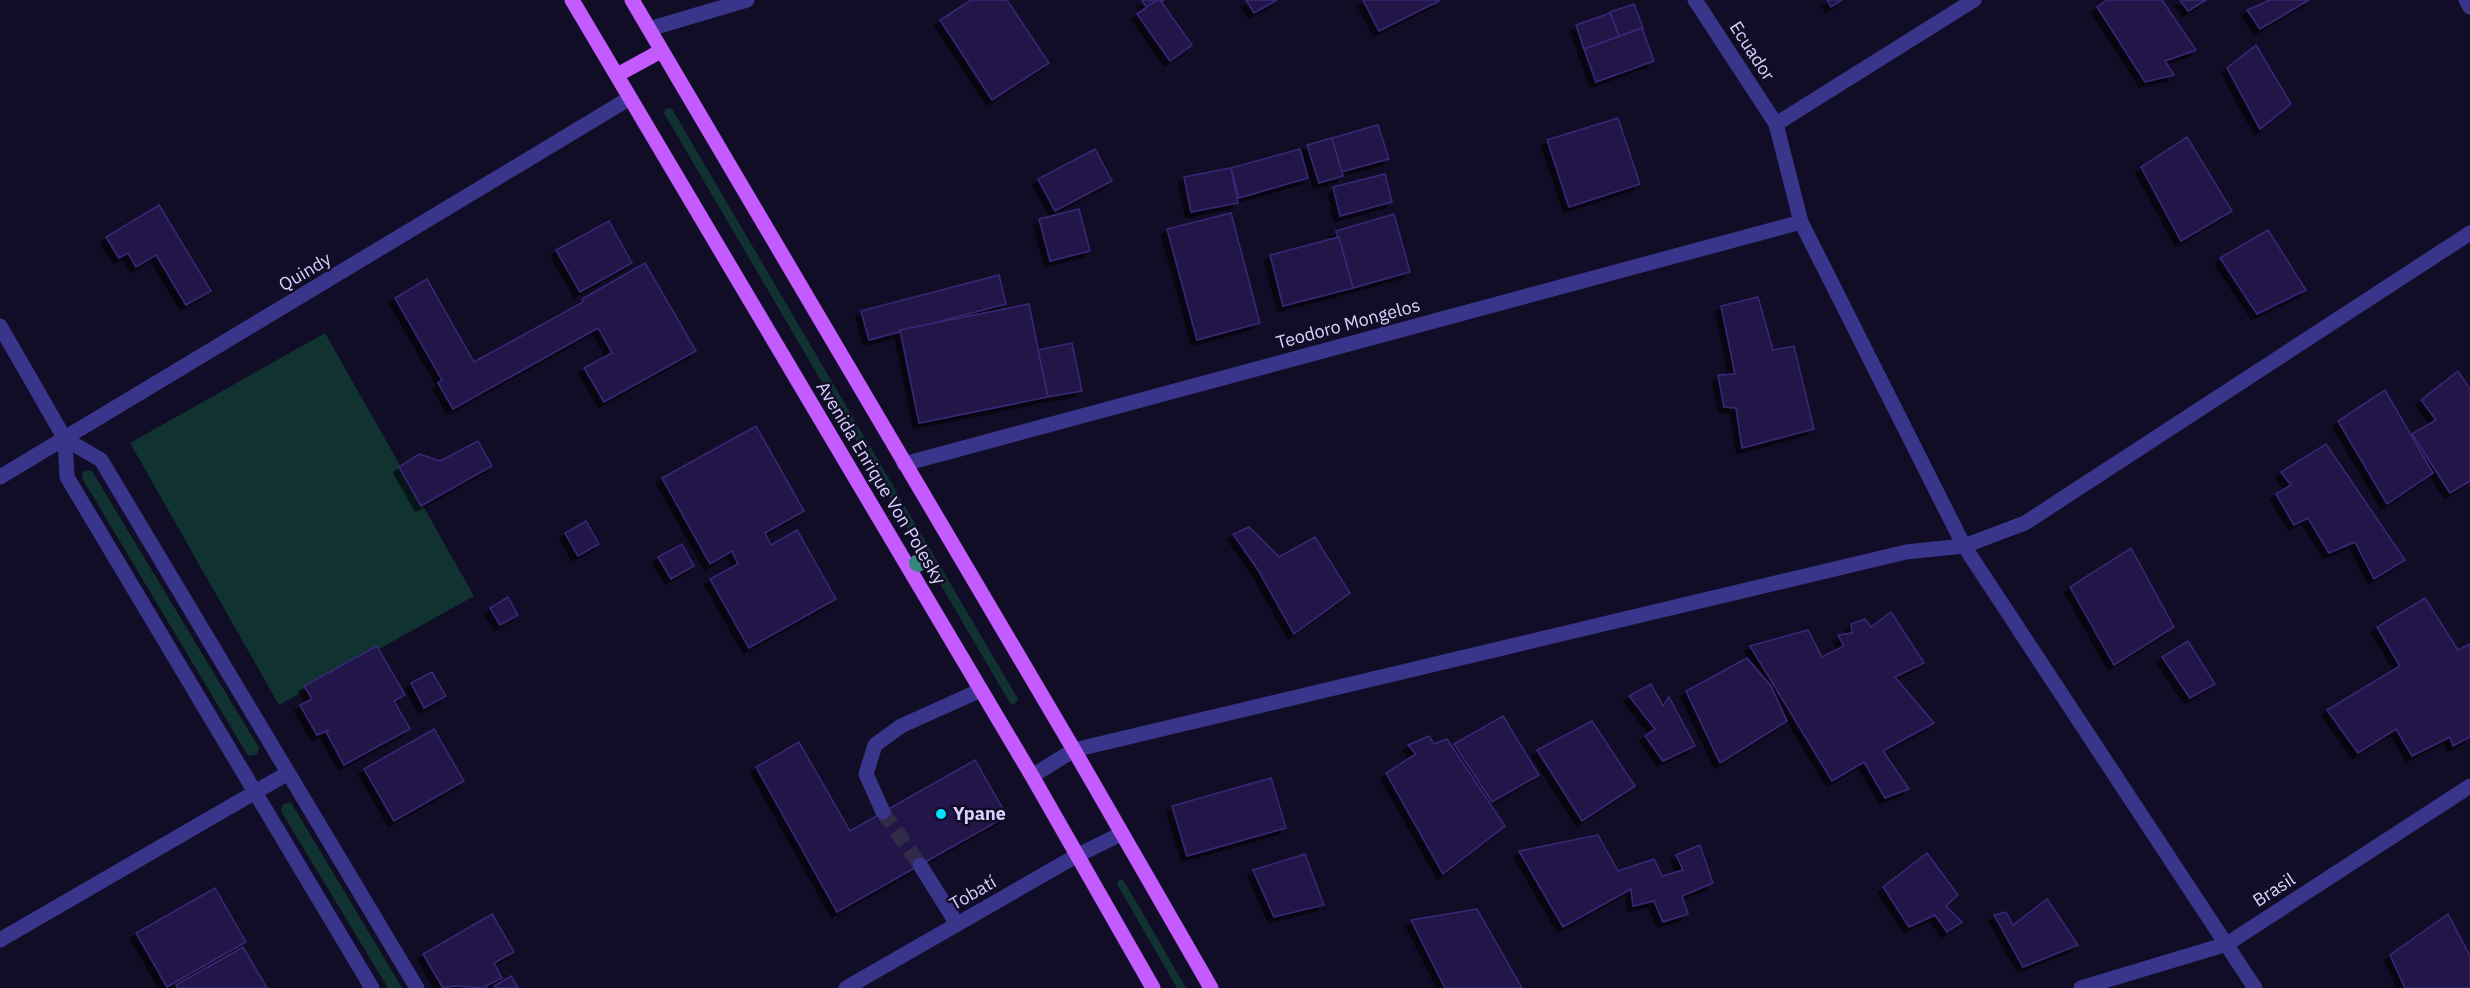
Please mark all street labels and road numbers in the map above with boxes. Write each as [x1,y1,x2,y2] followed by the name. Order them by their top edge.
[1725,17,1780,85] street label: Ecuador
[274,247,335,296] street label: Quindy
[1273,293,1423,354] street label: Teodoro Mongelos
[812,377,951,589] street label: Avenida Enrique Von Polesky
[2248,867,2299,912] street label: Brasil
[945,870,1001,915] street label: Tobatí

